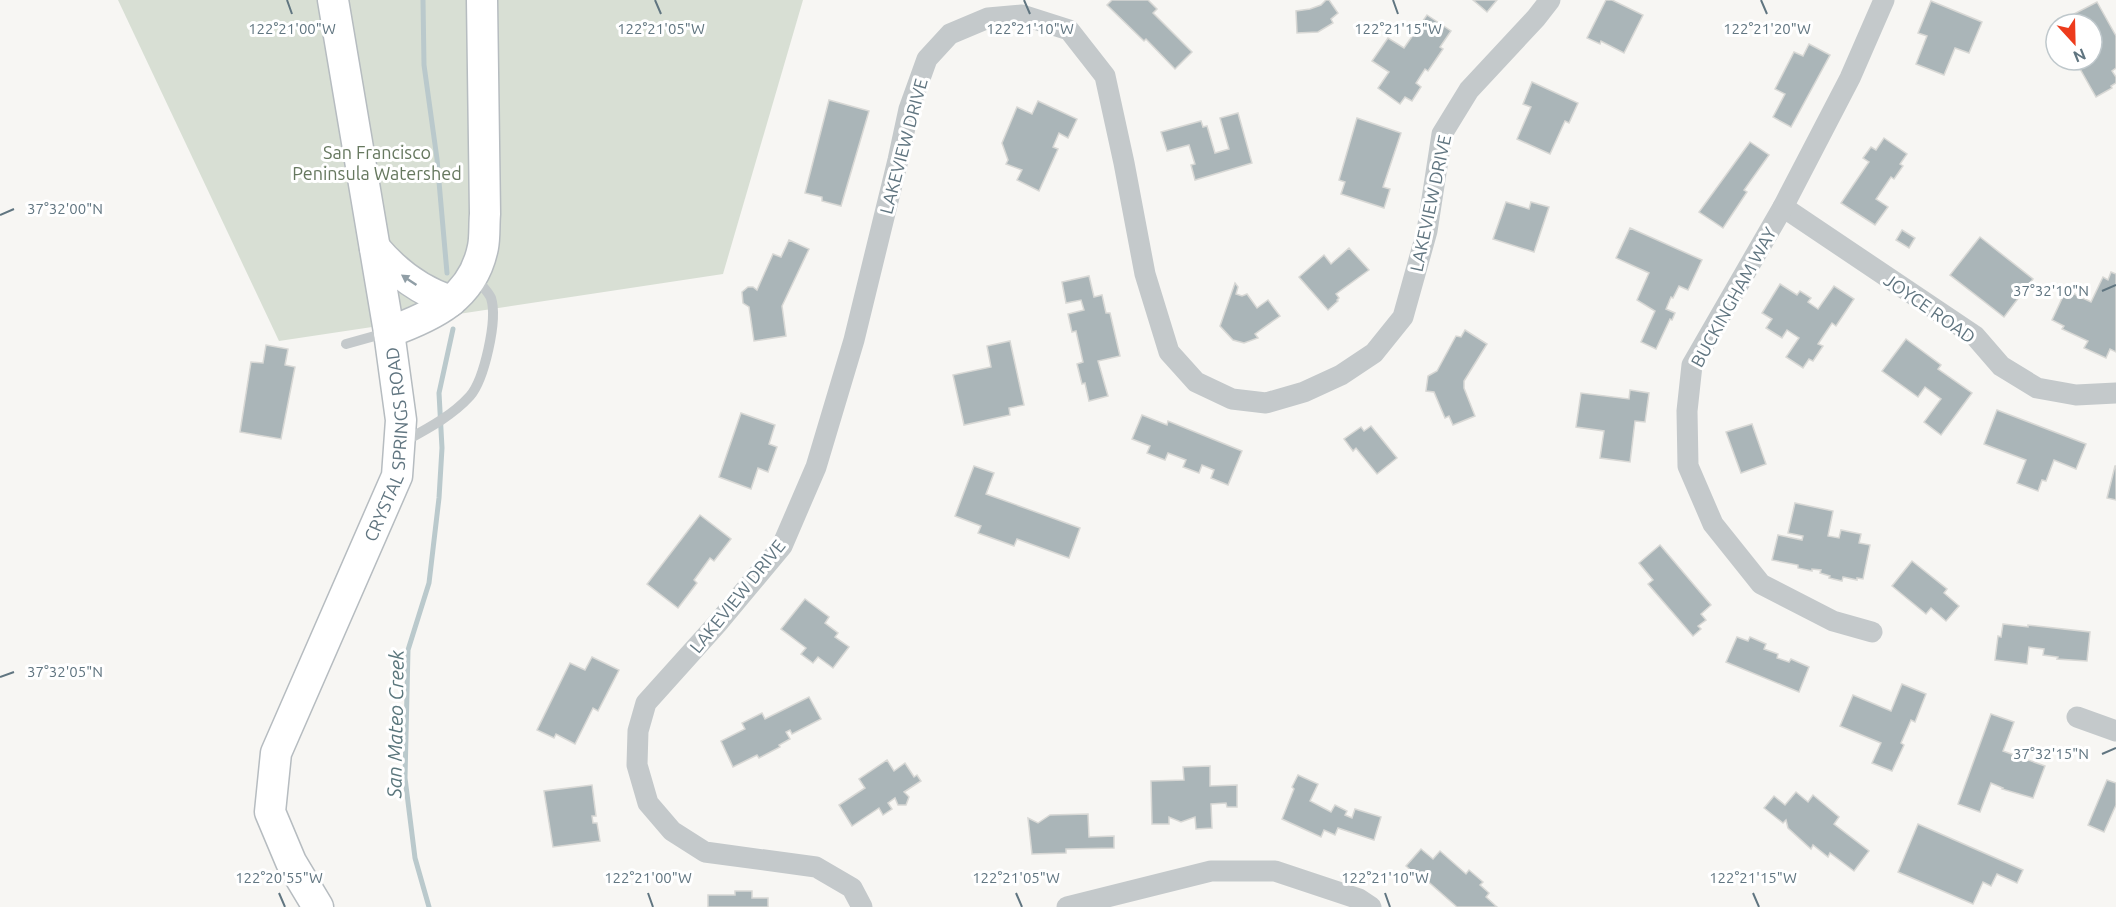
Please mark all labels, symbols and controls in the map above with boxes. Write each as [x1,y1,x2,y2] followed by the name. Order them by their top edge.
[2044,12,2104,72] north arrow
[248,20,336,37] text: 122°21'00"W
[617,20,705,37] text: 122°21'05"W
[986,20,1074,37] text: 122°21'10"W
[1354,20,1442,37] text: 122°21'15"W
[1723,20,1811,37] text: 122°21'20"W
[2071,45,2089,66] text: N
[875,76,931,216] street label: LAKEVIEW DRIVE
[1406,133,1454,273] street label: LAKEVIEW DRIVE
[292,142,462,183] park label: San Francisco Peninsula Watershed
[27,200,103,217] text: 37°32'00"N
[1686,223,1780,370] street label: BUCKINGHAM WAY
[1881,269,1979,347] street label: JOYCE ROAD
[401,274,417,286] one-way arrow
[2013,282,2089,299] text: 37°32'10"N
[360,346,411,544] street label: CRYSTAL SPRINGS ROAD
[685,536,789,656] street label: LAKEVIEW DRIVE
[382,649,408,799] water label: San Mateo Creek
[27,663,103,680] text: 37°32'05"N
[2013,745,2089,762] text: 37°32'15"N
[235,869,323,886] text: 122°20'55"W
[604,869,692,886] text: 122°21'00"W
[972,869,1060,886] text: 122°21'05"W
[1341,869,1429,886] text: 122°21'10"W
[1709,869,1797,886] text: 122°21'15"W

